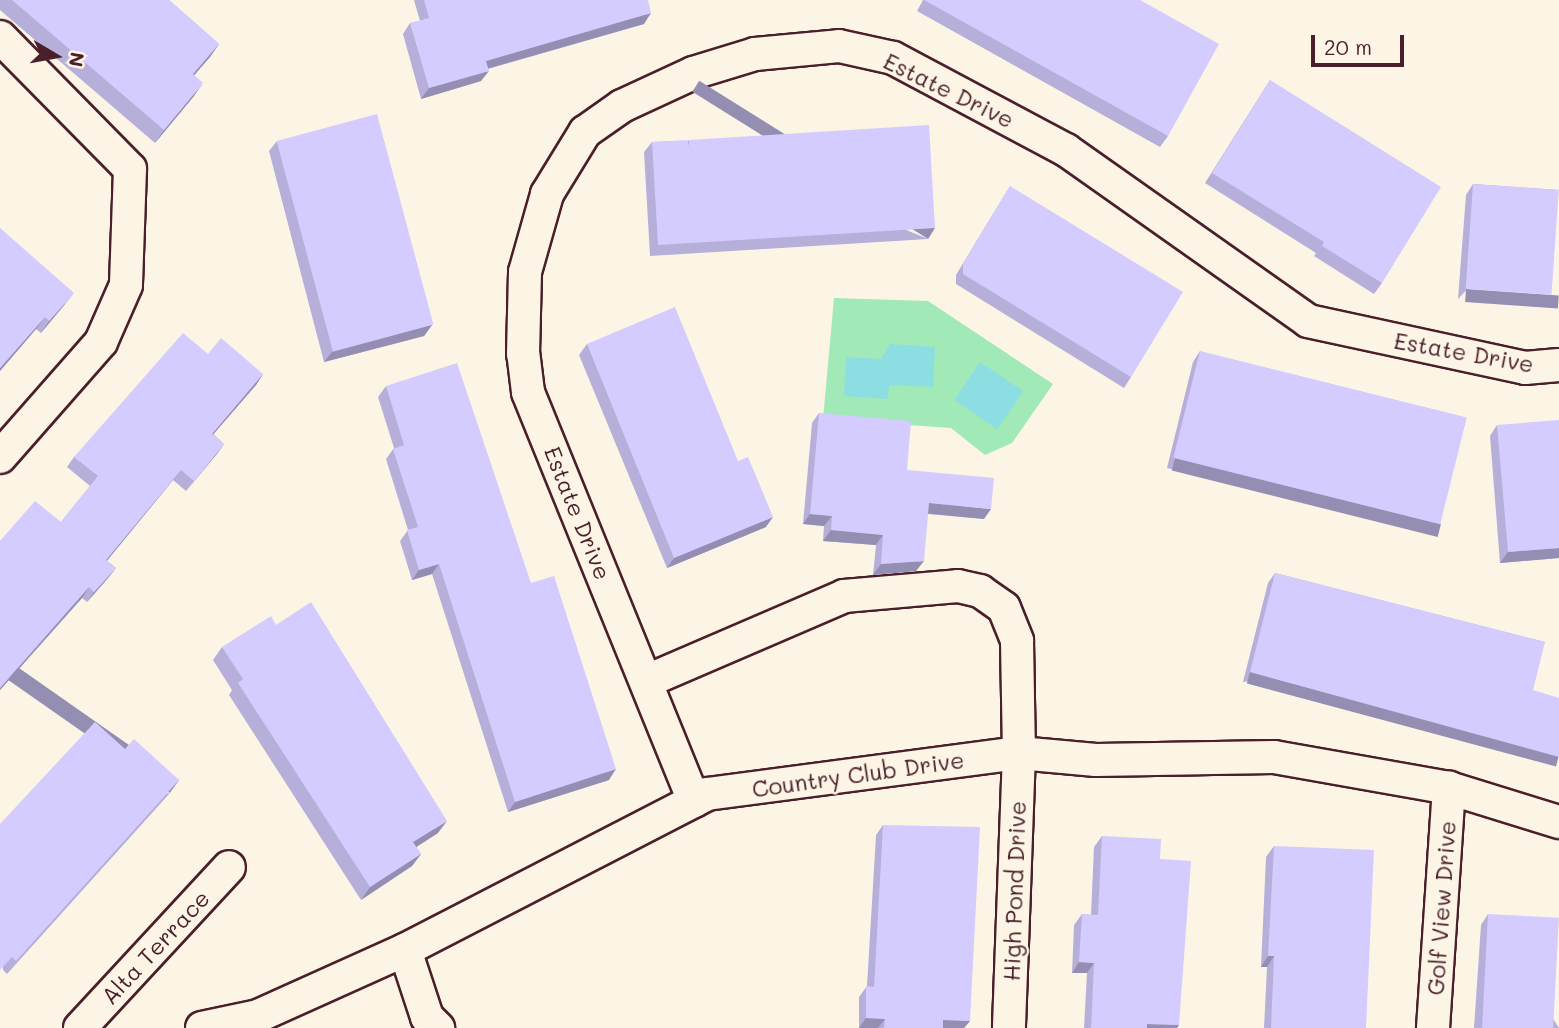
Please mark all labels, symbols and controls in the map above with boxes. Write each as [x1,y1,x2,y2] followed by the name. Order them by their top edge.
[21,21,91,91] north arrow
[1314,21,1407,65] scale bar
[1324,33,1372,60] text: 20 m
[879,47,1019,133] street label: Estate Drive
[64,50,91,69] text: N
[1392,326,1536,378] street label: Estate Drive
[539,442,617,584] street label: Estate Drive
[750,745,966,803] street label: Country Club Drive
[997,800,1031,982] street label: High Pond Drive
[1421,820,1461,996] street label: Golf View Drive
[95,884,215,1010] street label: Alta Terrace

